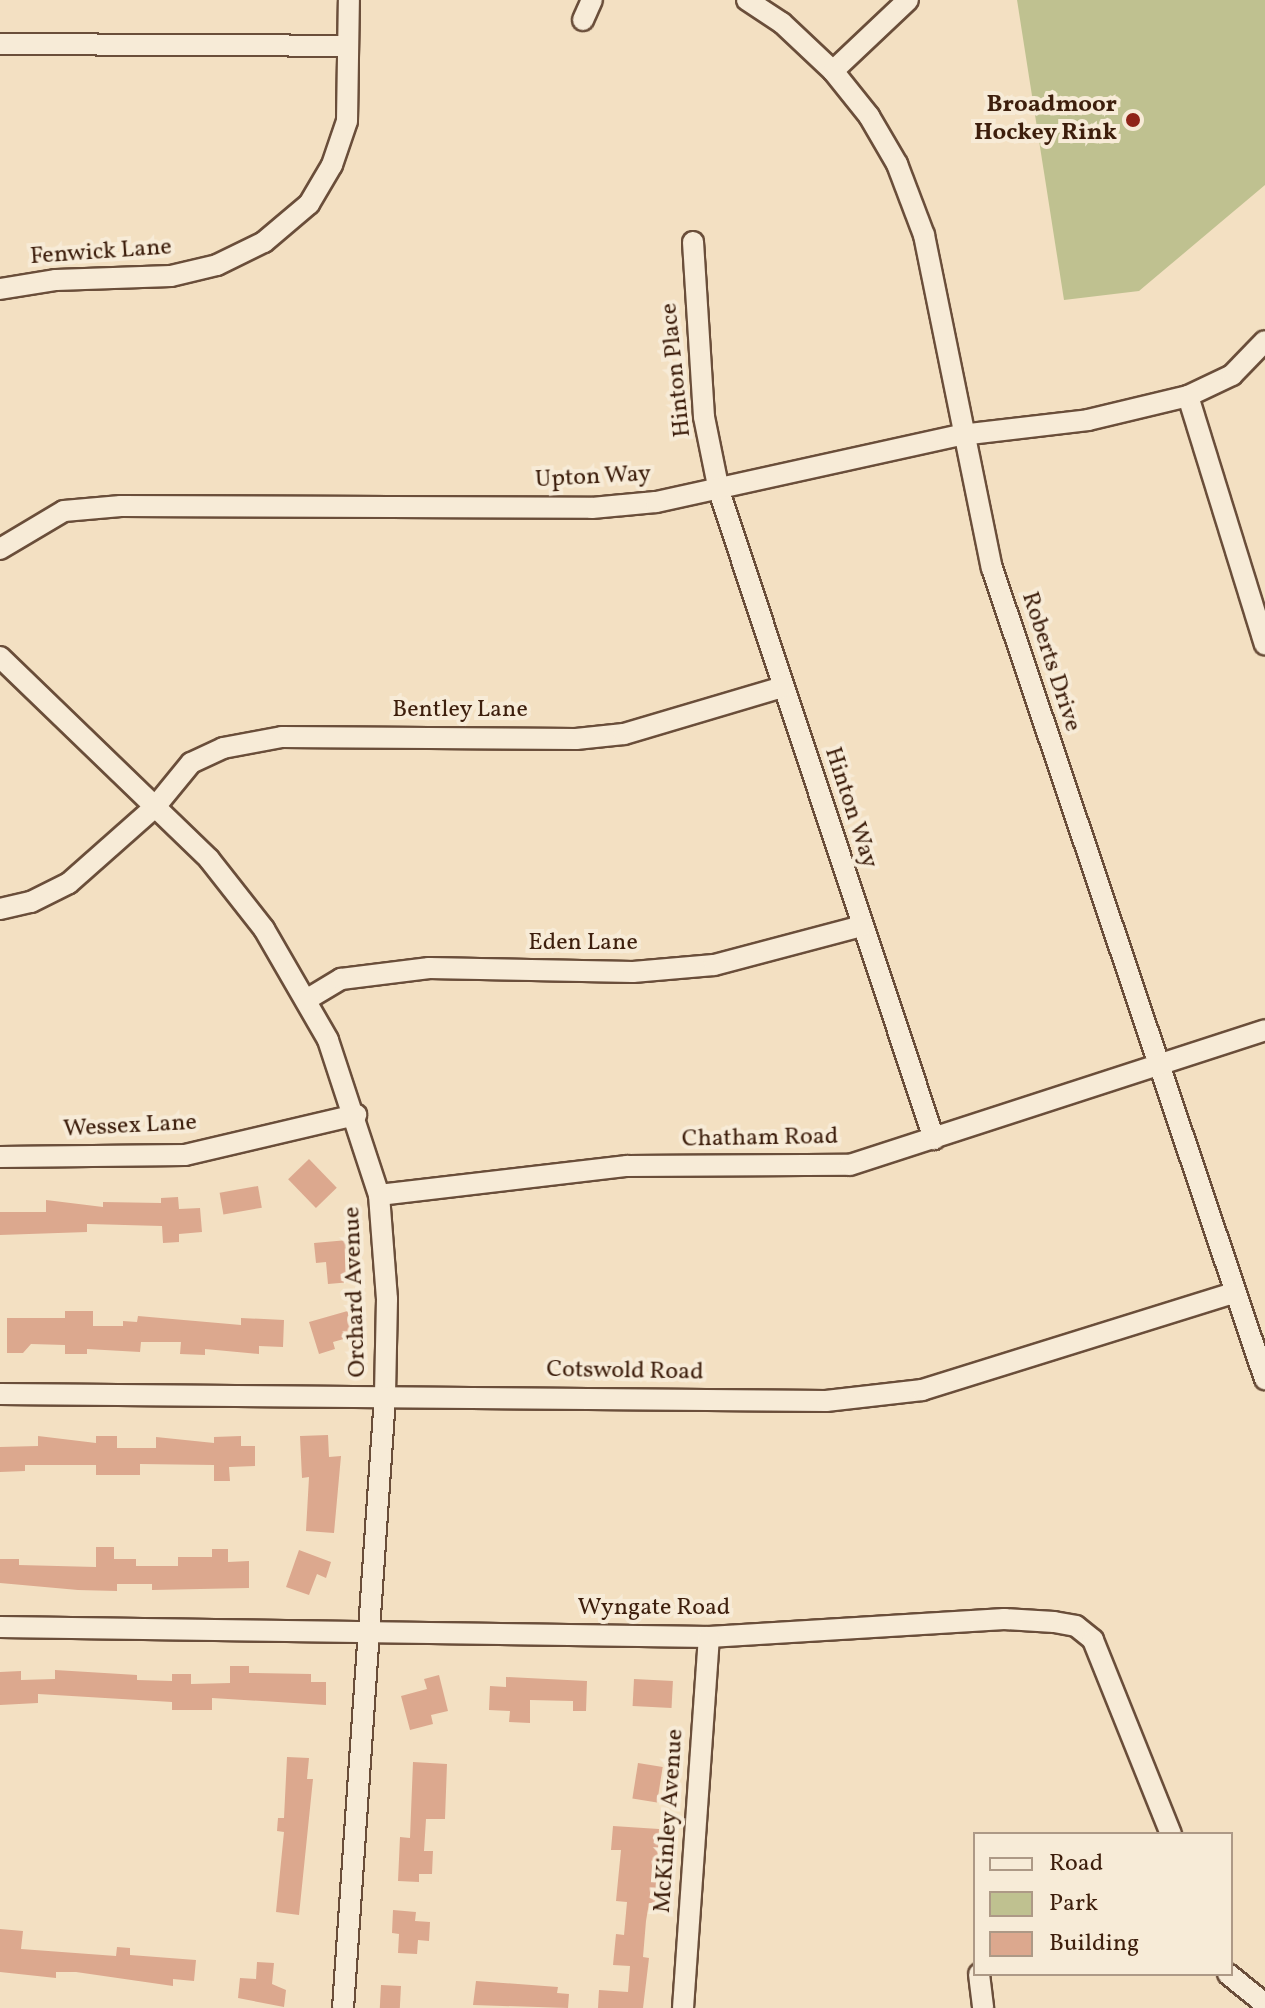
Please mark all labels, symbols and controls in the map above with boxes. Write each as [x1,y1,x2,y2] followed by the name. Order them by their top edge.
[974,92,1117,148] place label: Broadmoor Hockey Rink
[1124,111,1142,129] marker: Broadmoor Hockey Rink
[29,234,173,272] street label: Fenwick Lane
[656,301,698,439] street label: Hinton Place
[534,461,652,495] street label: Upton Way
[1014,589,1086,735] street label: Roberts Drive
[392,697,528,725] street label: Bentley Lane
[817,743,883,873] street label: Hinton Way
[528,930,638,958] street label: Eden Lane
[62,1109,198,1145] street label: Wessex Lane
[682,1123,838,1155] street label: Chatham Road
[339,1206,373,1378] street label: Orchard Avenue
[546,1356,704,1388] street label: Cotswold Road
[578,1595,730,1623] street label: Wyngate Road
[649,1728,691,1914] street label: McKinley Avenue
[973,1832,1233,1976] legend
[1049,1847,1103,1881] text: Road
[1049,1887,1098,1921] text: Park
[1049,1927,1139,1961] text: Building

